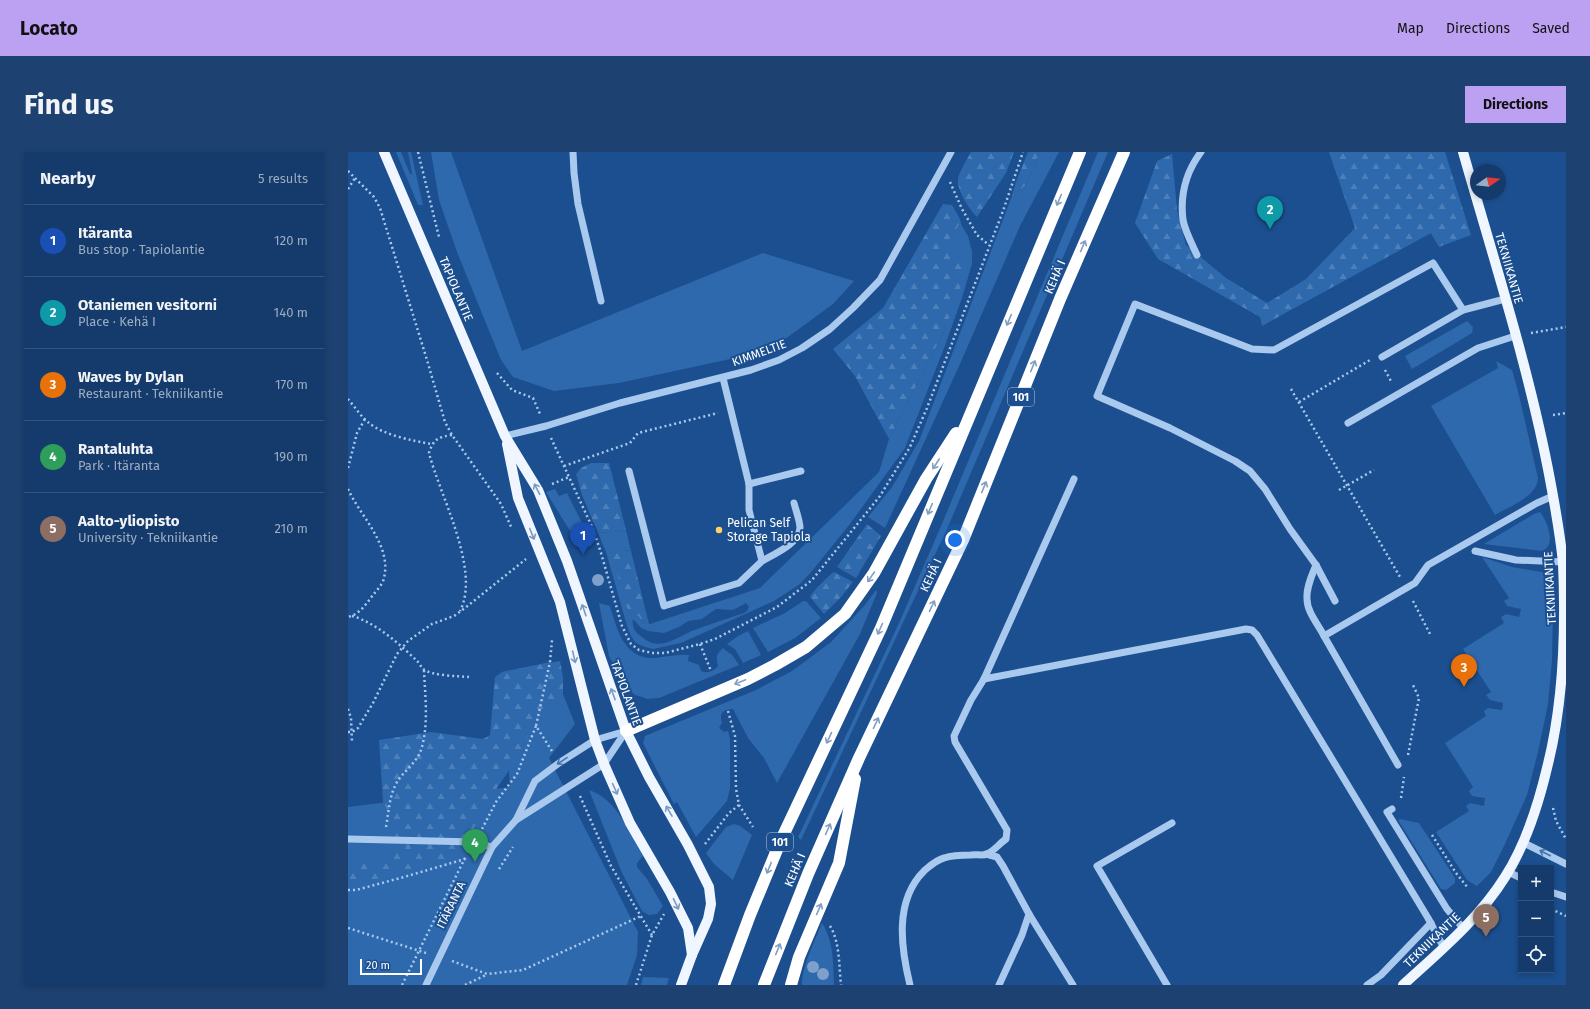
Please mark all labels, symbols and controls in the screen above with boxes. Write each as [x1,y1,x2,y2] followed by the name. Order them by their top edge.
[20,17,78,40] text: Locato
[1397,20,1424,37] text: Map
[1446,20,1510,37] text: Directions
[1532,20,1570,37] text: Saved
[1465,86,1566,123] button: Directions
[24,88,114,121] text: Find us
[1470,164,1506,200] north arrow
[40,168,95,189] text: Nearby
[258,171,308,186] text: 5 results
[1055,194,1063,206] one-way arrow
[1257,196,1283,229] pin: 2
[78,224,132,242] text: Itäranta
[1492,231,1526,305] street label: TEKNIIKANTIE
[50,233,56,248] text: 1
[274,233,308,248] text: 120 m
[1080,241,1087,253] one-way arrow
[78,242,205,257] text: Bus stop · Tapiolantie
[436,255,476,323] street label: TAPIOLANTIE
[1041,258,1068,296] street label: KEHÄ I
[78,296,217,314] text: Otaniemen vesitorni
[50,305,56,320] text: 2
[274,305,308,320] text: 140 m
[78,314,156,329] text: Place · Kehä I
[1005,314,1012,326] one-way arrow
[730,337,788,369] street label: KIMMELTIE
[1030,361,1038,373] one-way arrow
[78,368,184,386] text: Waves by Dylan
[50,377,56,392] text: 3
[275,377,308,392] text: 170 m
[78,386,223,401] text: Restaurant · Tekniikantie
[1008,388,1034,406] road number: 101
[78,440,153,458] text: Rantaluhta
[49,449,57,464] text: 4
[274,449,308,464] text: 190 m
[78,458,160,473] text: Park · Itäranta
[931,458,939,470] one-way arrow
[981,481,989,493] one-way arrow
[533,483,541,495] one-way arrow
[926,502,934,514] one-way arrow
[78,512,180,530] text: Aalto-yliopisto
[727,516,811,544] place label: Pelican Self Storage Tapiola
[50,521,56,536] text: 5
[274,521,308,536] text: 210 m
[570,522,596,555] pin: 1
[714,525,724,535] marker: Pelican Self Storage Tapiola
[529,527,537,539] one-way arrow
[78,530,218,545] text: University · Tekniikantie
[945,530,965,550] your location
[1541,551,1559,625] street label: TEKNIIKANTIE
[916,556,945,594] street label: KEHÄ I
[867,571,875,582] one-way arrow
[929,600,936,612] one-way arrow
[579,605,587,617] one-way arrow
[876,622,883,634] one-way arrow
[571,650,579,663] one-way arrow
[1451,654,1477,687] pin: 3
[608,658,644,728] street label: TAPIOLANTIE
[735,679,747,686] one-way arrow
[608,688,616,700] one-way arrow
[873,718,880,730] one-way arrow
[825,731,832,743] one-way arrow
[557,757,568,765] one-way arrow
[612,783,619,795] one-way arrow
[664,805,672,817] one-way arrow
[825,823,832,835] one-way arrow
[462,829,488,862] pin: 4
[767,833,793,851] road number: 101
[1539,849,1551,857] one-way arrow
[781,851,808,889] street label: KEHÄ I
[765,862,772,874] one-way arrow
[1518,865,1554,973] map controls
[1518,865,1554,901] button: +
[433,879,468,931] street label: ITÄRANTA
[673,897,680,909] one-way arrow
[1518,901,1554,937] button: −
[816,904,823,916] one-way arrow
[1473,904,1499,937] pin: 5
[1401,910,1463,970] street label: TEKNIIKANTIE
[1518,937,1554,973] button: locate
[775,943,783,955] one-way arrow
[360,957,422,976] scale bar
[366,959,390,972] text: 20 m

